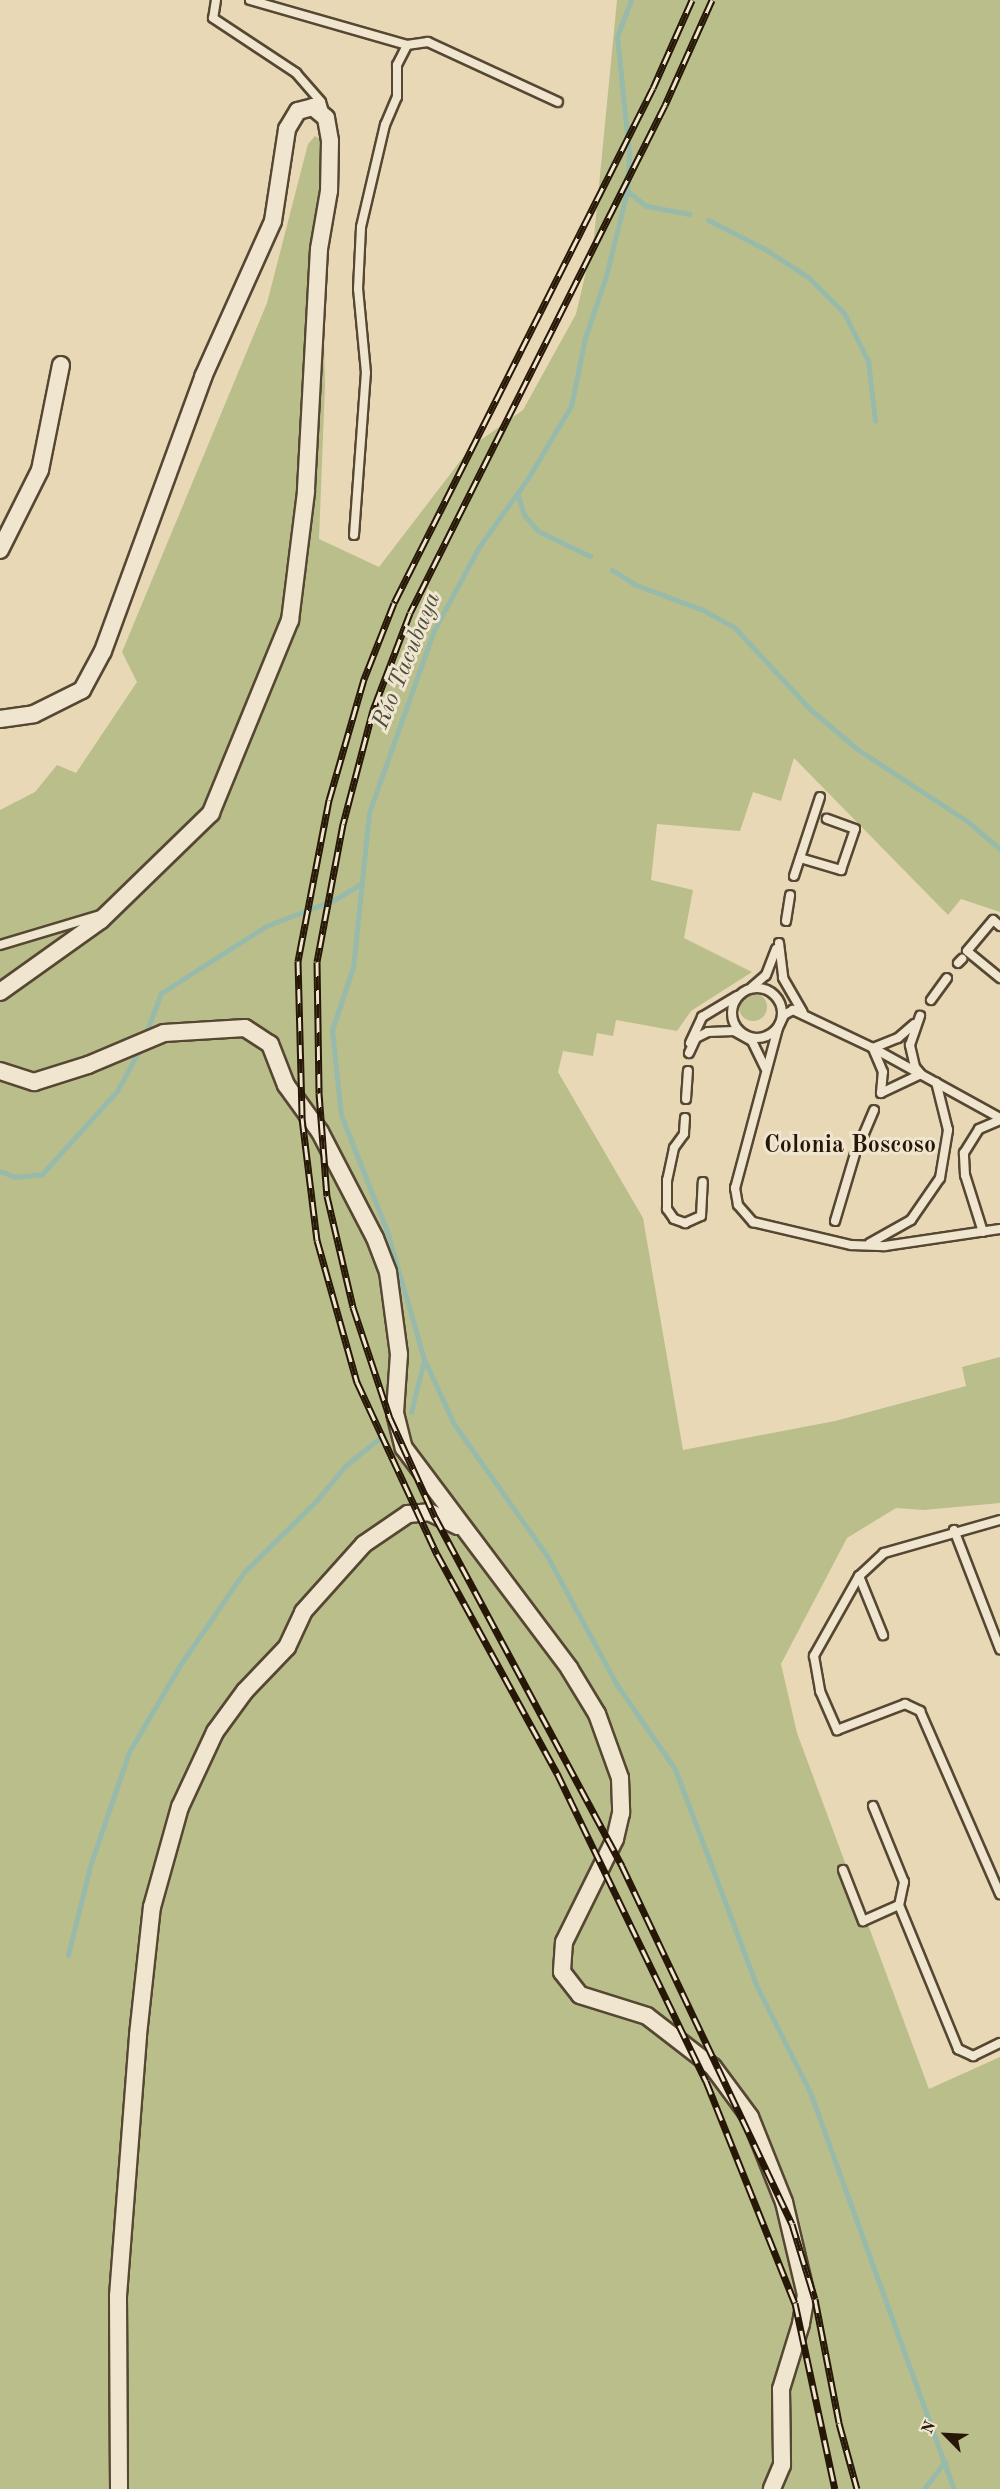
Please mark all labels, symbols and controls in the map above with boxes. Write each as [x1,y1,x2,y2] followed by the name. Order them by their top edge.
[368,589,448,733] water label: Río Tacubaya
[764,1133,936,1161] district label: Colonia Boscoso
[916,2405,976,2465] north arrow
[920,2419,939,2437] text: N

